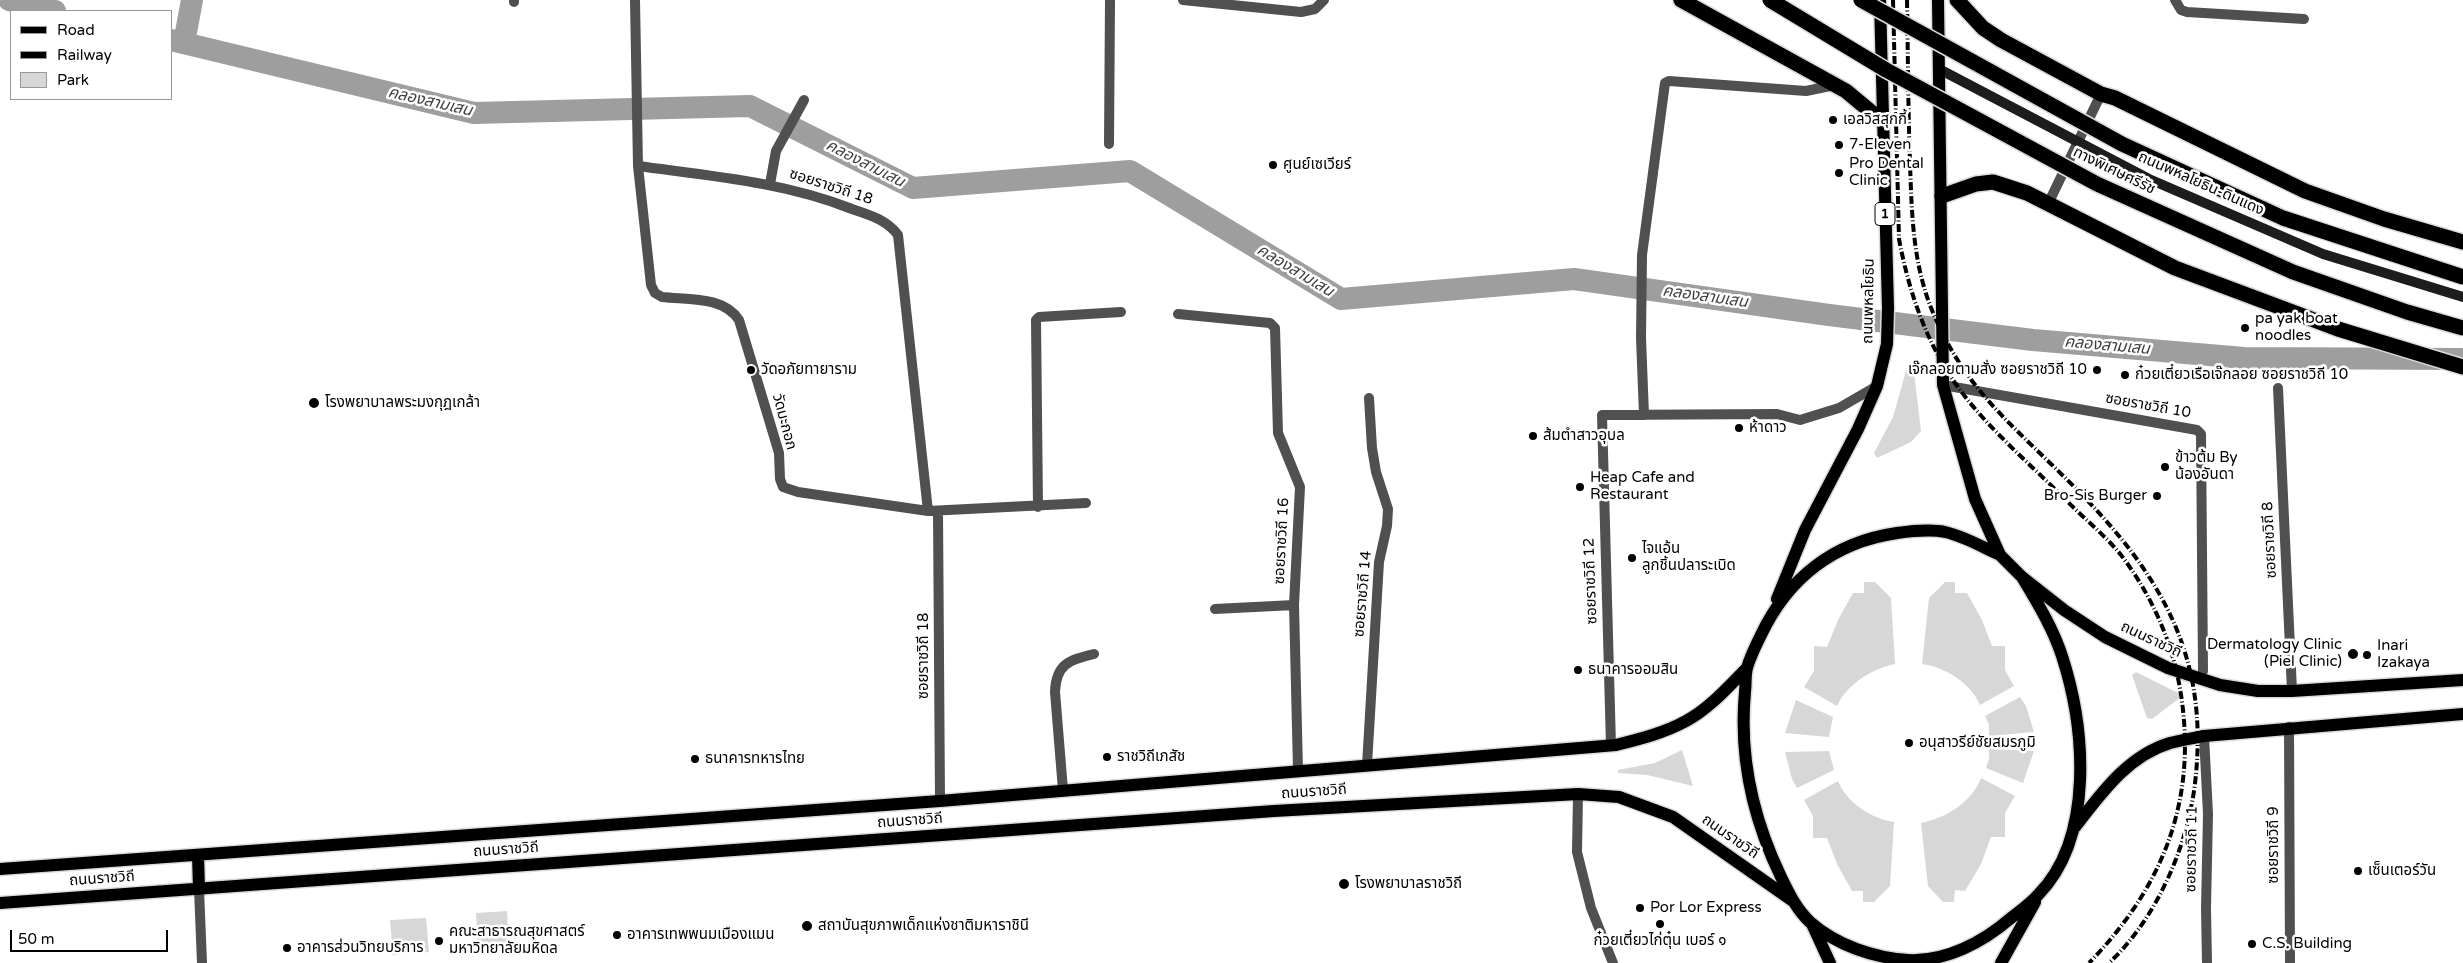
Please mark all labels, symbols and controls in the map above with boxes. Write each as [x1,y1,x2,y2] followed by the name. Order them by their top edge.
[10,10,172,100] legend
[57,21,95,39] text: Road
[57,46,112,64] text: Railway
[57,71,89,89] text: Park
[386,83,474,121] water label: คลองสามเสน
[1843,111,1907,129] place label: เอลวิสสุกกี้
[1827,114,1839,126] marker: เอลวิสสุกกี้
[822,136,908,192] water label: คลองสามเสน
[1849,136,1911,154] place label: 7-Eleven
[1833,139,1845,151] marker: 7-Eleven
[2070,143,2158,199] street label: ทางพิเศษศรีรัช
[2135,148,2267,220] street label: ถนนพหลโยธิน-ดินแดง
[1849,155,1924,190] place label: Pro Dental Clinic
[1283,156,1351,174] place label: ศูนย์เซเวียร์
[1267,159,1279,171] marker: ศูนย์เซเวียร์
[787,165,875,209] street label: ซอยราชวิถี 18
[1833,167,1845,179] marker: Pro Dental Clinic
[1875,202,1895,225] road number: 1
[1253,241,1337,301] water label: คลองสามเสน
[1859,258,1879,344] street label: ถนนพหลโยธิน
[1661,282,1749,312] water label: คลองสามเสน
[2255,310,2338,345] place label: pa yak boat noodles
[2239,322,2251,334] marker: pa yak boat noodles
[2063,333,2151,359] water label: คลองสามเสน
[761,361,857,379] place label: วัดอภัยทายาราม
[1908,361,2087,379] place label: เจ๊กลอยตามสั่ง ซอยราชวิถี 10
[745,364,757,376] marker: วัดอภัยทายาราม
[2091,364,2103,376] marker: เจ๊กลอยตามสั่ง ซอยราชวิถี 10
[2135,366,2348,384] place label: ก๋วยเตี๋ยวเรือเจ๊กลอย ซอยราชวิถี 10
[2119,369,2131,381] marker: ก๋วยเตี๋ยวเรือเจ๊กลอย ซอยราชวิถี 10
[2104,390,2192,422] street label: ซอยราชวิถี 10
[768,392,800,452] street label: วัดมะกอก
[325,394,480,412] place label: โรงพยาบาลพระมงกุฎเกล้า
[307,396,321,410] marker: โรงพยาบาลพระมงกุฎเกล้า
[1749,419,1787,437] place label: ห้าดาว
[1733,422,1745,434] marker: ห้าดาว
[1543,427,1625,445] place label: ส้มตำสาวอุบล
[1527,430,1539,442] marker: ส้มตำสาวอุบล
[2175,449,2238,484] place label: ข้าวต้ม By น้องอันดา
[2159,461,2171,473] marker: ข้าวต้ม By น้องอันดา
[1590,469,1695,504] place label: Heap Cafe and Restaurant
[1574,481,1586,493] marker: Heap Cafe and Restaurant
[2044,487,2147,505] place label: Bro-Sis Burger
[2151,490,2163,502] marker: Bro-Sis Burger
[1271,497,1293,585] street label: ซอยราชวิถี 16
[2259,501,2281,579] street label: ซอยราชวิถี 8
[1580,537,1602,625] street label: ซอยราชวิถี 12
[1642,540,1736,575] place label: ไจแอ้น ลูกชิ้นปลาระเบิด
[1350,550,1376,638] street label: ซอยราชวิถี 14
[1626,552,1638,564] marker: ไจแอ้น ลูกชิ้นปลาระเบิด
[915,613,933,699] street label: ซอยราชวิถี 18
[2118,618,2184,662] street label: ถนนราชวิถี
[2207,636,2342,671] place label: Dermatology Clinic (Piel Clinic)
[2377,637,2430,672] place label: Inari Izakaya
[2346,647,2360,661] marker: Dermatology Clinic (Piel Clinic)
[2361,649,2373,661] marker: Inari Izakaya
[1588,661,1678,679] place label: ธนาคารออมสิน
[1572,664,1584,676] marker: ธนาคารออมสิน
[1919,734,2036,752] place label: อนุสาวรีย์ชัยสมรภูมิ
[1903,737,1915,749] marker: อนุสาวรีย์ชัยสมรภูมิ
[1117,748,1185,766] place label: ราชวิถีเภสัช
[705,750,805,768] place label: ธนาคารทหารไทย
[1101,751,1113,763] marker: ราชวิถีเภสัช
[689,753,701,765] marker: ธนาคารทหารไทย
[1281,781,1347,803] street label: ถนนราชวิถี
[2182,806,2202,892] street label: ซอยราชวิถี 11
[2265,806,2283,884] street label: ซอยราชวิถี 9
[877,810,943,832] street label: ถนนราชวิถี
[1698,811,1762,863] street label: ถนนราชวิถี
[473,839,539,861] street label: ถนนราชวิถี
[2368,862,2436,880] place label: เซ็นเตอร์วัน
[2352,865,2364,877] marker: เซ็นเตอร์วัน
[69,868,135,890] street label: ถนนราชวิถี
[1355,875,1462,893] place label: โรงพยาบาลราชวิถี
[1337,877,1351,891] marker: โรงพยาบาลราชวิถี
[1650,899,1762,917] place label: Por Lor Express
[1634,902,1646,914] marker: Por Lor Express
[818,917,1029,935] place label: สถาบันสุขภาพเด็กแห่งชาติมหาราชินี
[1654,918,1666,930] marker: ก๋วยเตี๋ยวไก่ตุ๋น เบอร์ ๑
[800,919,814,933] marker: สถาบันสุขภาพเด็กแห่งชาติมหาราชินี
[12,920,170,952] scale bar
[449,923,585,958] place label: คณะสาธารณสุขศาสตร์ มหาวิทยาลัยมหิดล
[627,926,774,944] place label: อาคารเทพพนมเมืองแมน
[611,929,623,941] marker: อาคารเทพพนมเมืองแมน
[18,930,55,948] text: 50 m
[1594,932,1726,950] place label: ก๋วยเตี๋ยวไก่ตุ๋น เบอร์ ๑
[433,935,445,947] marker: คณะสาธารณสุขศาสตร์ มหาวิทยาลัยมหิดล
[2262,935,2352,953] place label: C.S. Building
[2246,938,2258,950] marker: C.S. Building
[297,939,424,957] place label: อาคารส่วนวิทยบริการ
[281,942,293,954] marker: อาคารส่วนวิทยบริการ

